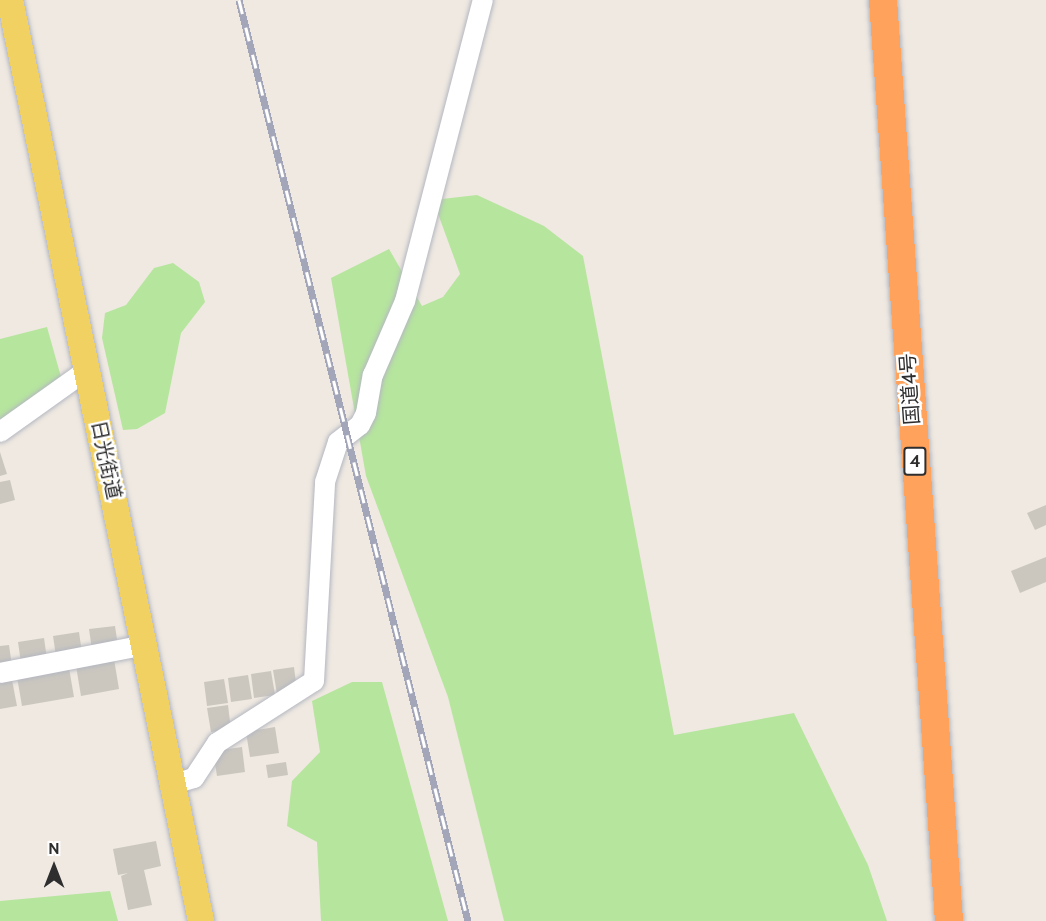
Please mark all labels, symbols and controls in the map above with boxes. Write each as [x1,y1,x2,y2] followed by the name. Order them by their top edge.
[896,352,924,426] street label: 国道4号
[86,418,126,502] street label: 日光街道
[903,446,927,476] road number: 4
[24,837,84,897] north arrow
[48,839,60,858] text: N

